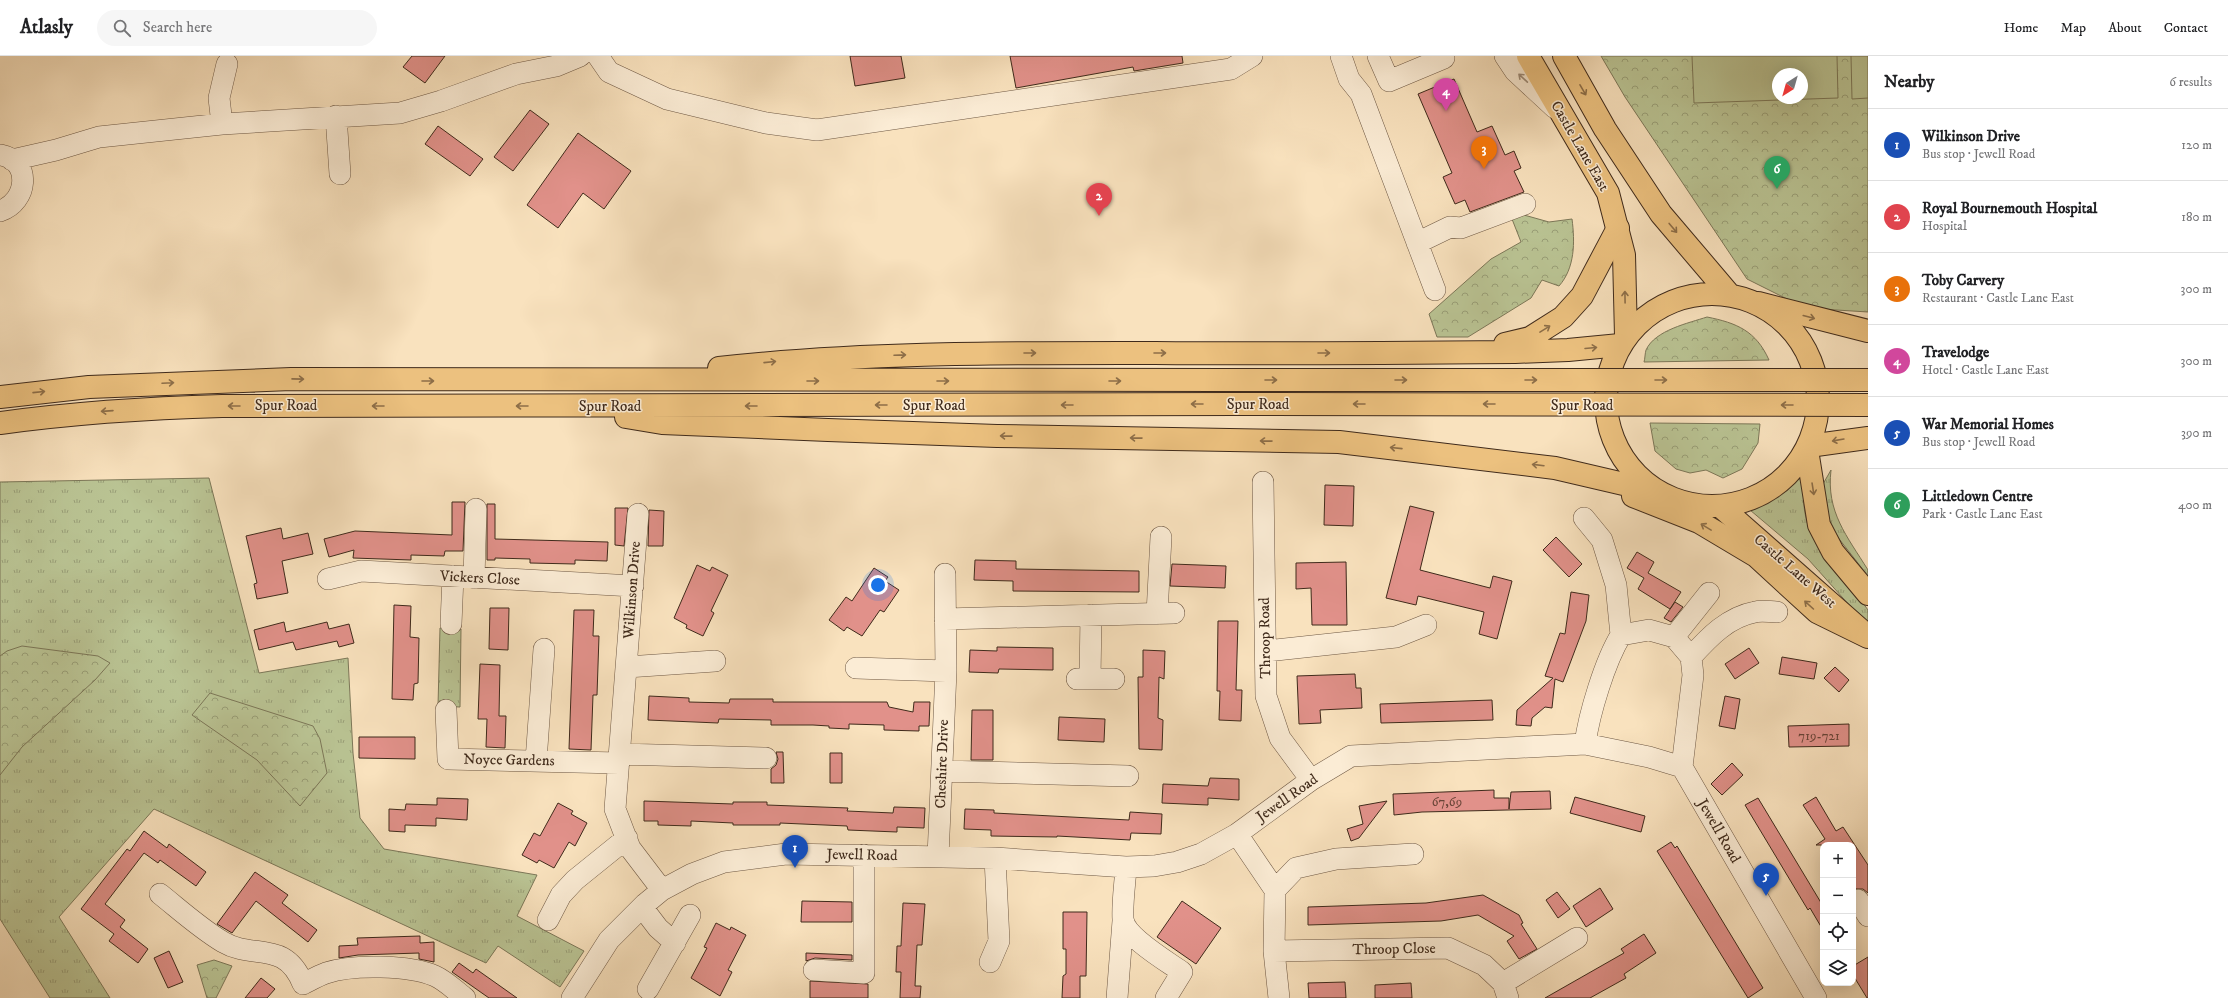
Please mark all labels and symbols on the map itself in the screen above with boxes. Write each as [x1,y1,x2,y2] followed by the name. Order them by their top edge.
[1772,68,1808,104] north arrow
[1518,74,1528,83] one-way arrow
[1433,78,1459,111] pin: 4
[1580,84,1588,96] one-way arrow
[1546,97,1614,195] street label: Castle Lane East
[1471,136,1497,169] pin: 3
[1764,156,1790,189] pin: 6
[1086,183,1112,216] pin: 2
[1668,222,1677,233] one-way arrow
[1621,291,1629,304] one-way arrow
[1802,314,1815,321] one-way arrow
[1539,324,1551,332] one-way arrow
[1584,344,1597,351] one-way arrow
[1023,349,1036,357] one-way arrow
[1153,349,1166,357] one-way arrow
[1317,349,1330,357] one-way arrow
[893,352,906,359] one-way arrow
[763,359,776,366] one-way arrow
[291,376,304,383] one-way arrow
[1264,376,1277,384] one-way arrow
[1394,376,1407,384] one-way arrow
[1524,376,1537,384] one-way arrow
[1654,376,1667,384] one-way arrow
[421,377,434,385] one-way arrow
[806,377,819,385] one-way arrow
[936,377,949,385] one-way arrow
[1108,377,1121,384] one-way arrow
[161,379,174,386] one-way arrow
[32,388,45,396] one-way arrow
[1227,395,1290,414] street label: Spur Road
[255,396,318,415] street label: Spur Road
[903,396,966,415] street label: Spur Road
[1551,396,1614,415] street label: Spur Road
[579,397,642,416] street label: Spur Road
[1191,400,1204,408] one-way arrow
[1353,400,1366,408] one-way arrow
[875,401,888,409] one-way arrow
[1061,401,1074,409] one-way arrow
[1483,401,1496,408] one-way arrow
[1781,401,1794,409] one-way arrow
[228,402,241,410] one-way arrow
[372,402,385,410] one-way arrow
[516,402,529,410] one-way arrow
[745,402,758,410] one-way arrow
[101,408,114,415] one-way arrow
[1000,432,1013,440] one-way arrow
[1130,434,1143,442] one-way arrow
[1260,437,1273,445] one-way arrow
[1832,437,1845,445] one-way arrow
[1390,444,1403,452] one-way arrow
[1532,462,1545,469] one-way arrow
[1809,482,1817,495] one-way arrow
[1701,523,1712,531] one-way arrow
[1750,530,1840,612] street label: Castle Lane West
[619,540,645,641] street label: Wilkinson Drive
[439,566,520,590] street label: Vickers Close
[868,575,888,595] your location
[1255,597,1275,679] street label: Throop Road
[1805,601,1815,610] one-way arrow
[931,719,953,809] street label: Cheshire Drive
[1798,728,1840,744] house number: 719-721
[463,750,555,770] street label: Noyce Gardens
[1251,770,1322,827] street label: Jewell Road
[1432,794,1462,810] house number: 67,69
[1692,794,1745,867] street label: Jewell Road
[782,835,808,868] pin: 1
[824,845,898,865] street label: Jewell Road
[1753,863,1779,896] pin: 5
[1352,939,1436,959] street label: Throop Close

